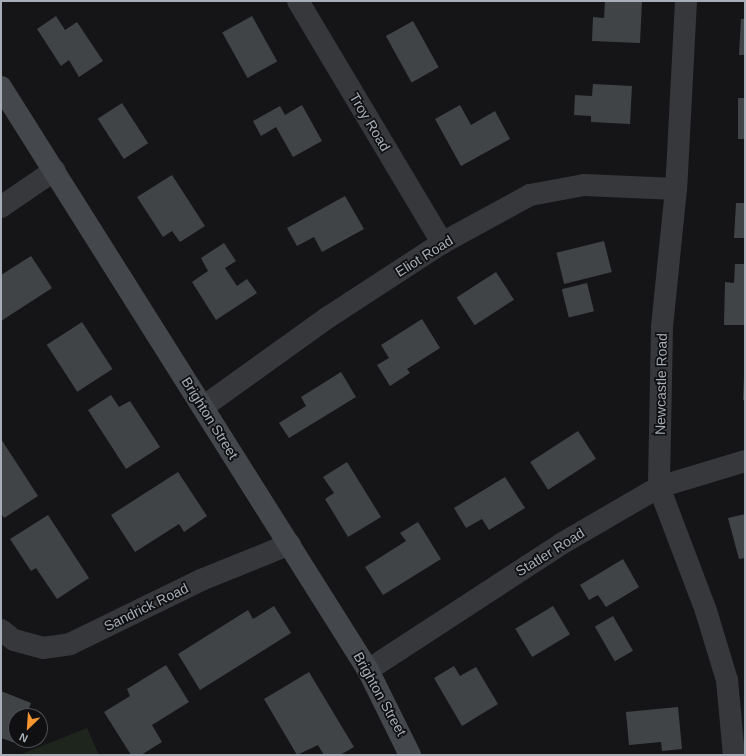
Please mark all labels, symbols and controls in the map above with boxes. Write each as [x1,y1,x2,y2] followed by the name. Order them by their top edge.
[346,90,394,154] street label: Troy Road
[392,232,456,280] street label: Eliot Road
[652,333,670,435] street label: Newcastle Road
[178,374,242,462] street label: Brighton Street
[513,524,587,580] street label: Statler Road
[101,579,191,635] street label: Sandrick Road
[350,649,410,739] street label: Brighton Street
[8,708,48,748] north arrow
[17,731,29,745] text: N

